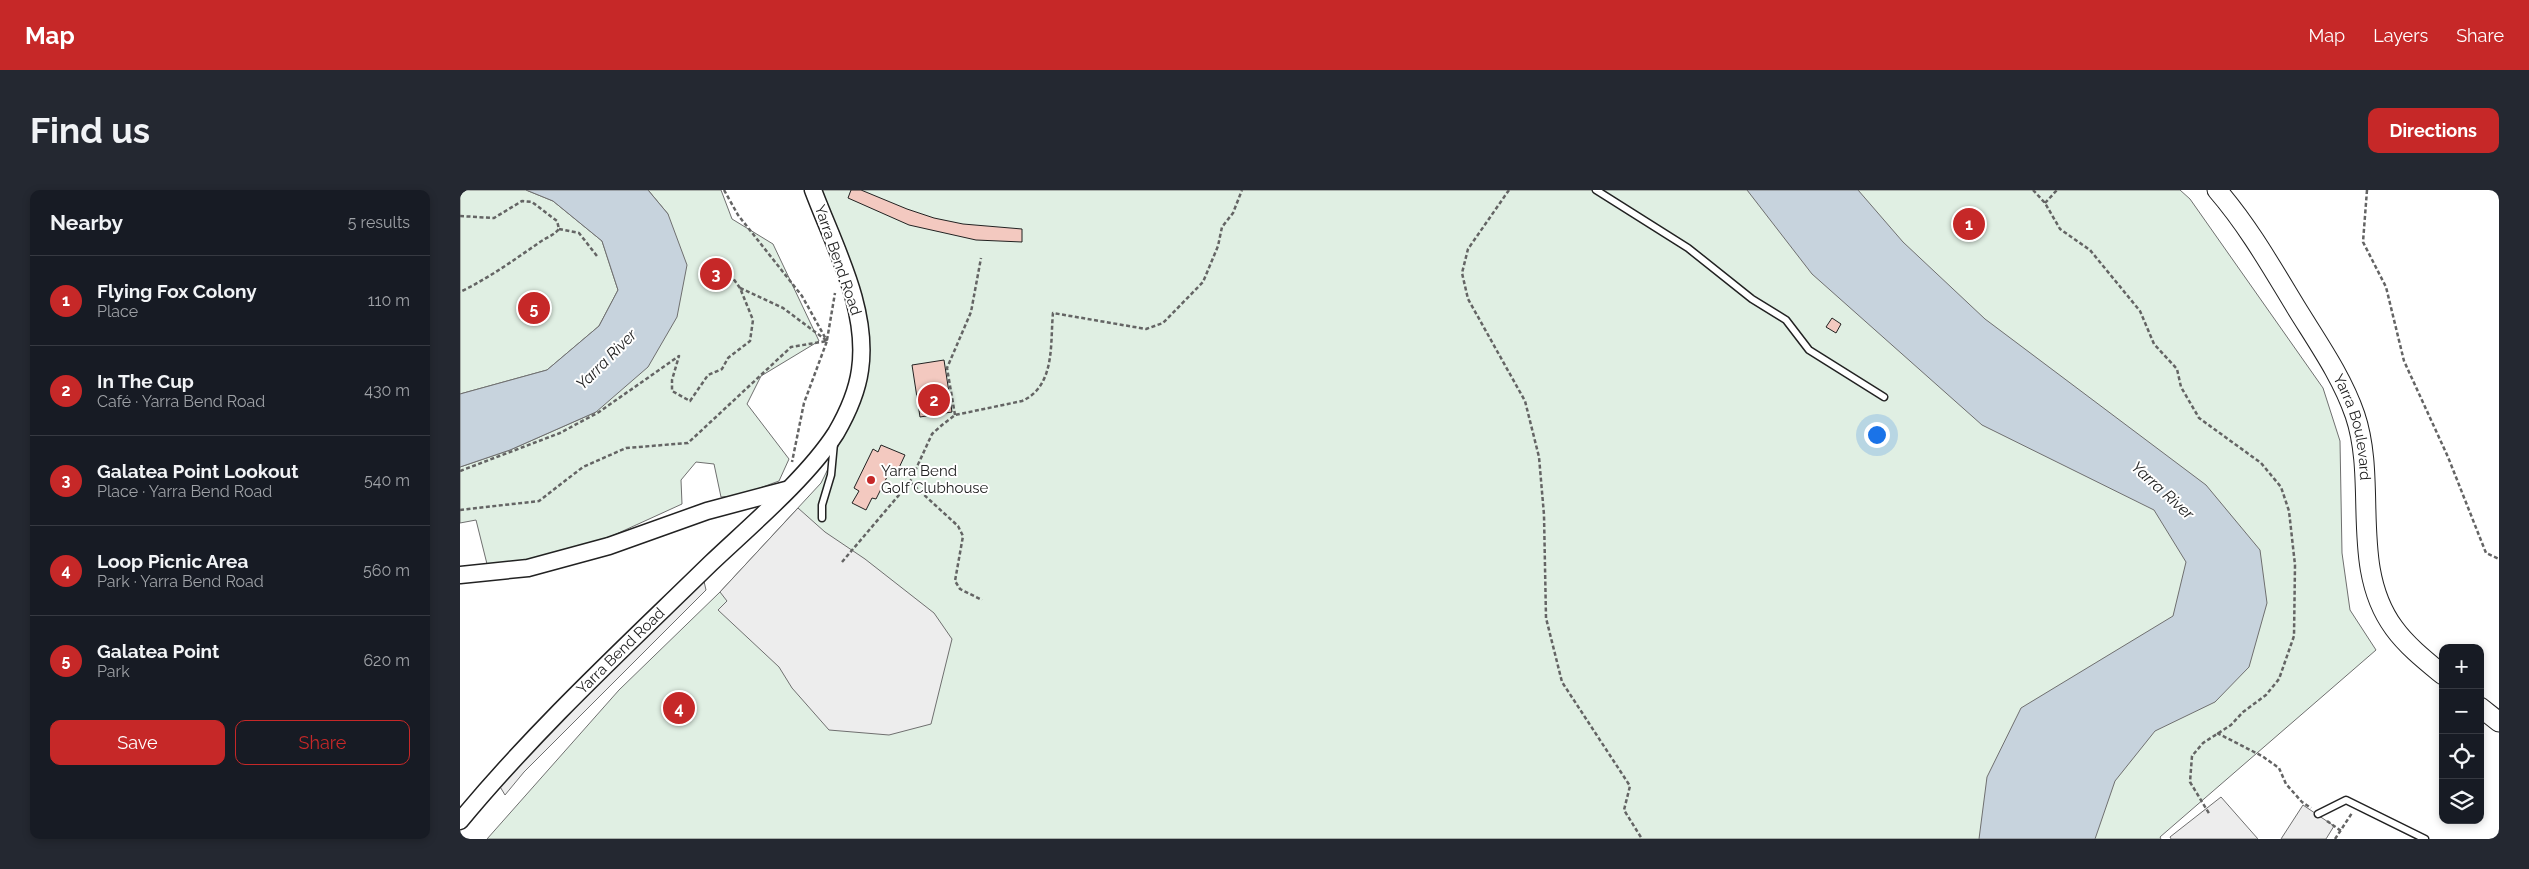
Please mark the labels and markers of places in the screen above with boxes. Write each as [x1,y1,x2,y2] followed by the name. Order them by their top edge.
[1953,205,1985,243] pin: 1
[700,255,732,293] pin: 3
[518,289,550,327] pin: 5
[918,381,950,419] pin: 2
[881,462,989,497] place label: Yarra Bend Golf Clubhouse
[865,474,877,486] marker: Yarra Bend Golf Clubhouse
[663,689,695,727] pin: 4

